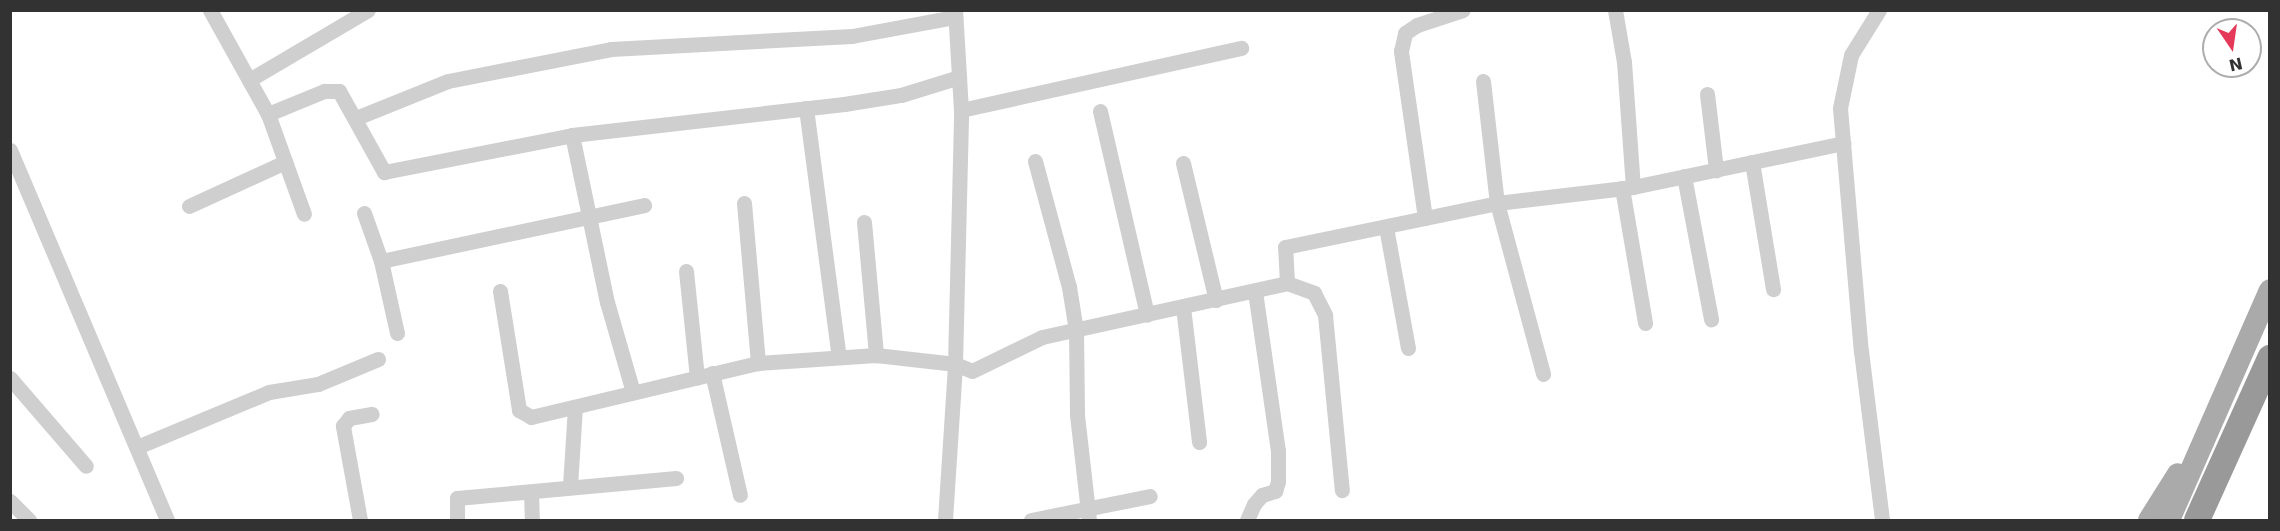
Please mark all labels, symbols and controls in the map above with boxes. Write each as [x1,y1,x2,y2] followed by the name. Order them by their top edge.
[2202,18,2262,78] north arrow
[2227,53,2244,75] text: N

